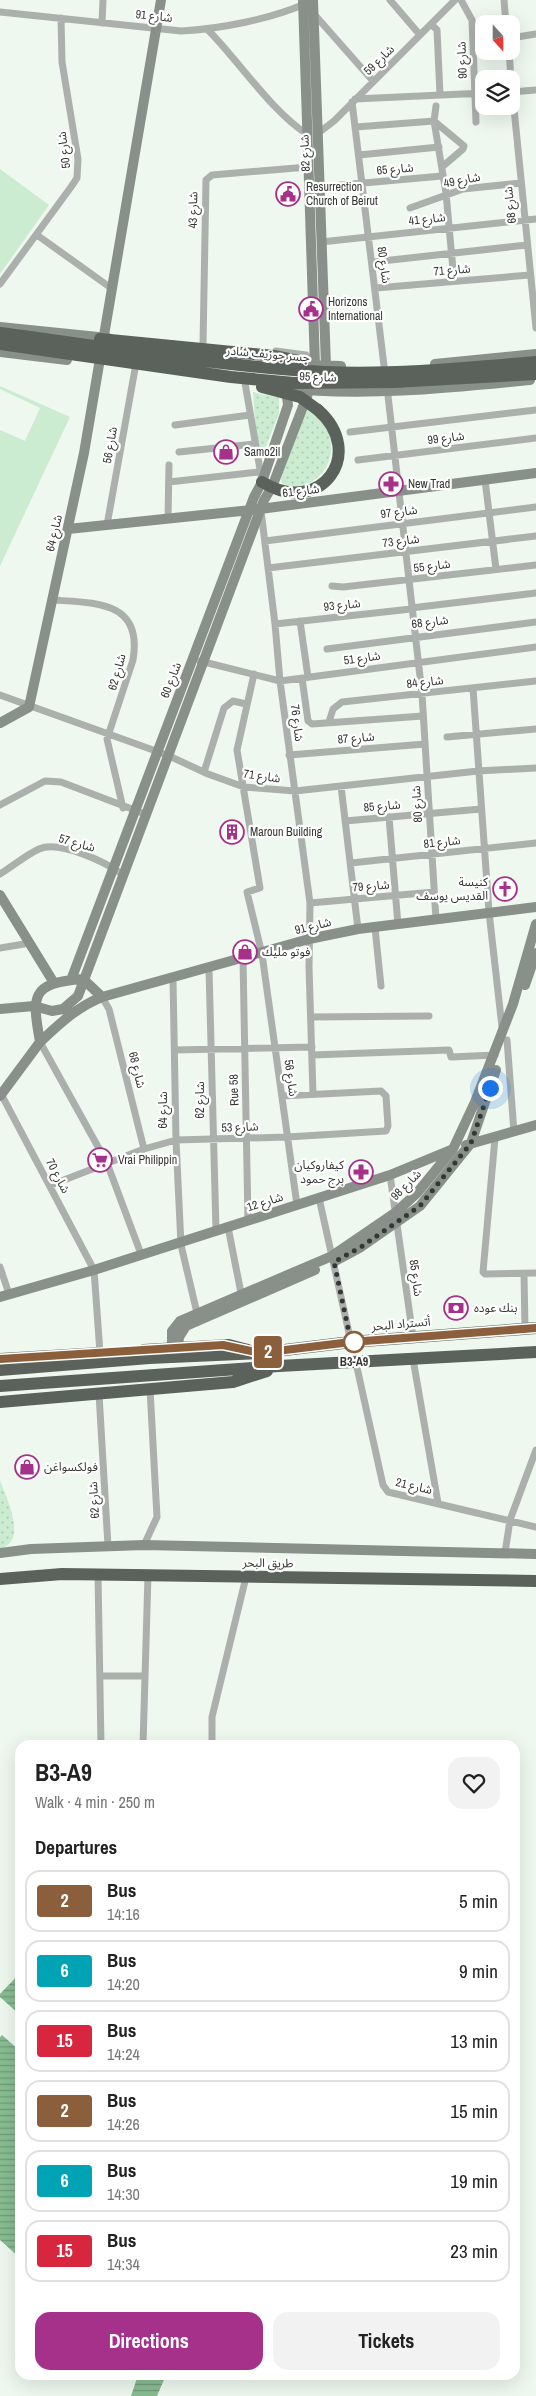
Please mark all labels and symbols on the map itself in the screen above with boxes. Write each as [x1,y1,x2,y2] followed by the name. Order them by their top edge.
[135,6,173,27] street label: شارع 91
[475,15,520,60] north arrow
[360,41,399,79] street label: شارع 59
[453,41,472,79] street label: شارع 90
[54,131,75,169] street label: شارع 50
[296,134,315,172] street label: شارع 82
[376,159,414,180] street label: شارع 65
[442,169,482,192] street label: شارع 49
[306,179,378,209] place label: Resurrection Church of Beirut
[275,181,301,207] public building icon: Resurrection Church of Beirut
[500,186,521,224] street label: شارع 68
[185,191,202,229] street label: شارع 43
[408,209,446,230] street label: شارع 41
[373,246,395,285] street label: شارع 80
[433,260,471,281] street label: شارع 71
[328,294,383,324] place label: Horizons International
[298,296,324,322] public building icon: Horizons International
[224,342,311,366] street label: جسر جوزيف شادر
[299,368,337,387] street label: شارع 95
[99,425,122,465] street label: شارع 56
[427,428,465,449] street label: شارع 99
[213,439,239,465] shop icon: Samo2il
[244,444,280,460] place label: Samo2il
[378,471,404,497] pharmacy icon: New Trad
[408,476,450,492] place label: New Trad
[282,481,320,502] street label: شارع 61
[380,502,418,523] street label: شارع 97
[42,513,67,553] street label: شارع 64
[382,531,420,552] street label: شارع 73
[413,556,451,577] street label: شارع 55
[323,595,361,616] street label: شارع 93
[411,612,449,633] street label: شارع 68
[343,647,382,669] street label: شارع 51
[104,652,131,692] street label: شارع 62
[157,660,186,701] street label: شارع 60
[406,672,444,693] street label: شارع 84
[286,704,307,742] street label: شارع 76
[337,728,375,749] street label: شارع 87
[242,765,281,787] street label: شارع 71
[408,785,427,823] street label: شارع 80
[363,796,401,817] street label: شارع 85
[219,819,245,845] building icon: Maroun Building
[250,824,323,840] place label: Maroun Building
[57,830,97,857] street label: شارع 57
[423,832,461,853] street label: شارع 81
[416,874,489,904] place label: كنيسة القديس يوسف
[352,876,390,897] street label: شارع 79
[492,876,518,902] church icon: كنيسة القديس يوسف
[293,914,333,939] street label: شارع 91
[232,939,258,965] shop icon: فوتو مليك
[262,944,310,960] place label: فوتو مليك
[124,1050,149,1090] street label: شارع 68
[280,1059,302,1098] street label: شارع 56
[225,1074,243,1106] street label: Rue 58
[478,1076,503,1101] your location
[192,1081,209,1119] street label: شارع 62
[155,1091,172,1129] street label: شارع 64
[221,1118,259,1137] street label: شارع 53
[87,1147,113,1173] supermarket icon: Vrai Philippin
[118,1152,177,1168] place label: Vrai Philippin
[41,1156,74,1197] street label: شارع 70
[294,1157,345,1188] place label: كيفاروكيان برج حمود
[348,1159,374,1185] pharmacy icon: كيفاروكيان برج حمود
[387,1166,425,1204] street label: شارع 98
[245,1189,285,1216] street label: شارع 12
[405,1259,427,1298] street label: شارع 85
[443,1295,469,1321] bank icon: بنك عوده
[474,1300,517,1316] place label: بنك عوده
[370,1313,431,1335] street label: أتستراد البحر
[343,1331,365,1353] marker: B3-A9
[252,1336,284,1368] line badge: 2
[340,1354,369,1370] place label: B3-A9
[14,1454,40,1480] shop icon: فولكسواغن
[44,1459,98,1475] place label: فولكسواغن
[394,1474,434,1499] street label: شارع 21
[85,1481,104,1519] street label: شارع 62
[241,1555,294,1571] street label: طريق البحر

